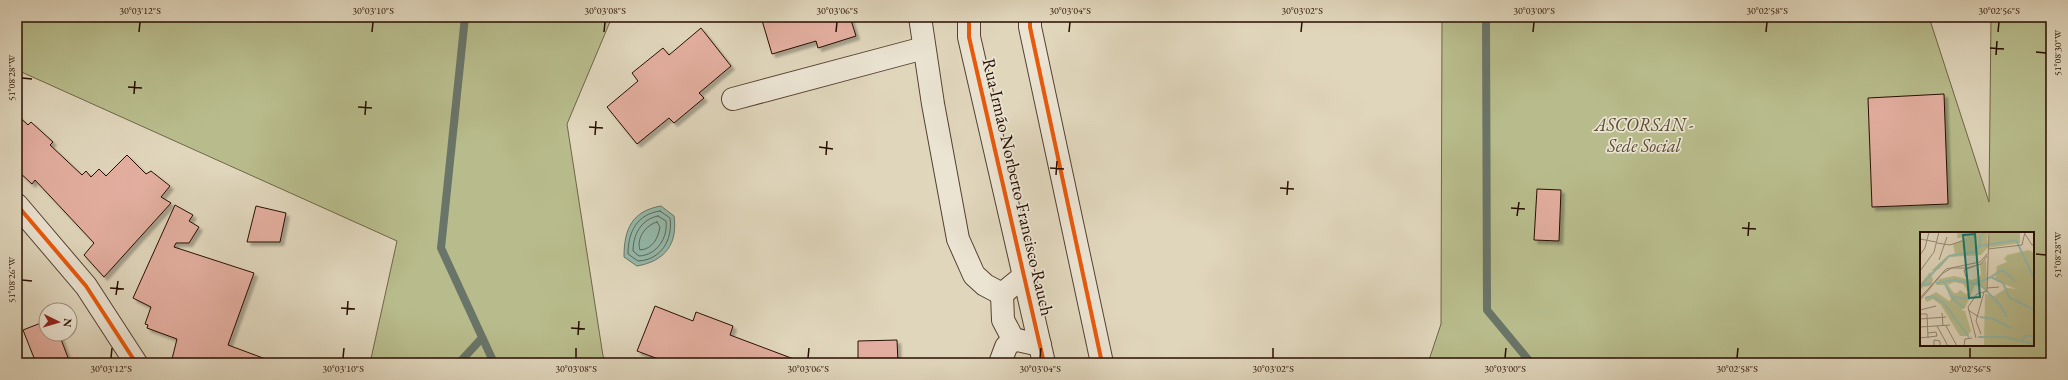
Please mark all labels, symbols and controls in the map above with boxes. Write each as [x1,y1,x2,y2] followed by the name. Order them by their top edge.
[119,4,161,17] text: 30°03'12"S
[352,4,394,17] text: 30°03'10"S
[584,4,626,17] text: 30°03'08"S
[816,4,858,17] text: 30°03'06"S
[1049,4,1091,17] text: 30°03'04"S
[1281,4,1323,17] text: 30°03'02"S
[1513,4,1555,17] text: 30°03'00"S
[1746,4,1788,17] text: 30°02'58"S
[1978,4,2020,17] text: 30°02'56"S
[2051,29,2064,76] text: 51°08'30"W
[5,54,18,101] text: 51°08'28"W
[978,56,1059,318] street label: Rua Irmão Norberto Francisco Rauch
[1593,113,1694,157] park label: ASCORSAN - Sede Social
[2051,231,2064,278] text: 51°08'28"W
[1920,232,2034,346] inset map
[5,256,18,303] text: 51°08'26"W
[38,302,78,342] north arrow
[61,318,75,328] text: N
[90,362,132,375] text: 30°03'12"S
[322,362,364,375] text: 30°03'10"S
[555,362,597,375] text: 30°03'08"S
[787,362,829,375] text: 30°03'06"S
[1019,362,1061,375] text: 30°03'04"S
[1252,362,1294,375] text: 30°03'02"S
[1484,362,1526,375] text: 30°03'00"S
[1716,362,1758,375] text: 30°02'58"S
[1949,362,1991,375] text: 30°02'56"S

